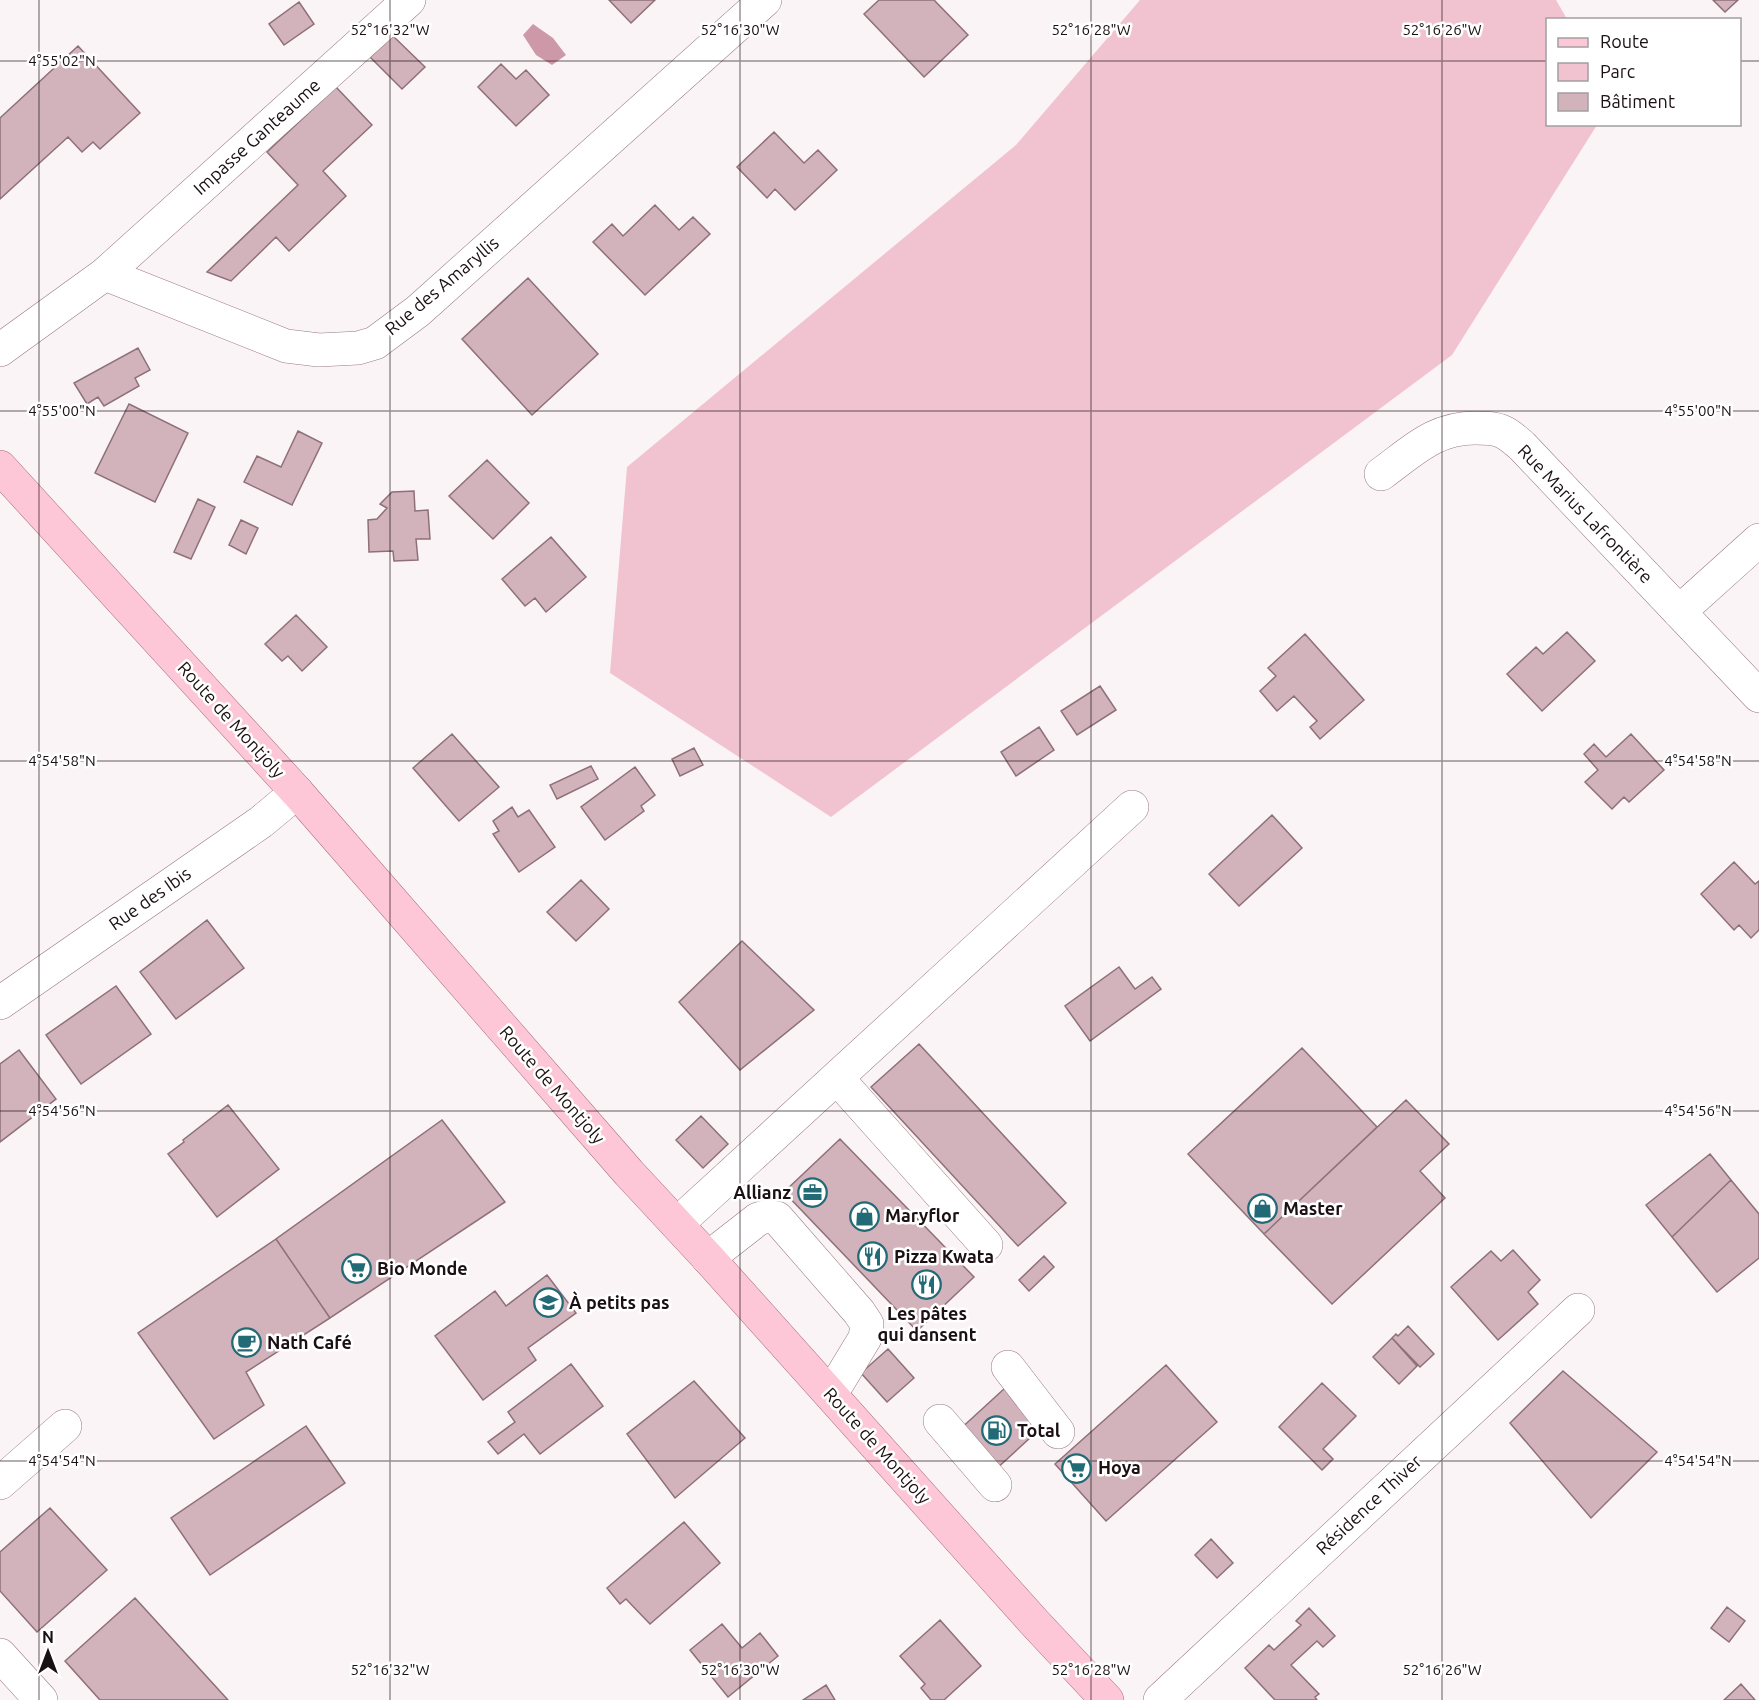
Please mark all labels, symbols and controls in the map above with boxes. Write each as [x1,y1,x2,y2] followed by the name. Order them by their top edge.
[1546,18,1741,126] legend
[350,21,430,38] text: 52°16'32"W
[700,21,780,38] text: 52°16'30"W
[1051,21,1131,38] text: 52°16'28"W
[1402,21,1482,38] text: 52°16'26"W
[1600,31,1649,51] text: Route
[28,52,96,69] text: 4°55'02"N
[1600,61,1635,81] text: Parc
[189,74,324,198] street label: Impasse Ganteaume
[1600,91,1675,111] text: Bâtiment
[381,232,502,339] street label: Rue des Amaryllis
[28,402,96,419] text: 4°55'00"N
[1664,402,1732,419] text: 4°55'00"N
[1514,440,1657,587] street label: Rue Marius Lafrontière
[174,657,289,782] street label: Route de Montjoly
[28,752,96,769] text: 4°54'58"N
[1664,752,1732,769] text: 4°54'58"N
[105,863,194,934] street label: Rue des Ibis
[496,1021,610,1148] street label: Route de Montjoly
[28,1102,96,1119] text: 4°54'56"N
[1664,1102,1732,1119] text: 4°54'56"N
[796,1177,828,1209] office icon: Allianz
[733,1182,791,1202] place label: Allianz
[1246,1193,1278,1225] shop icon: Master
[1283,1198,1343,1218] place label: Master
[848,1200,880,1232] shop icon: Maryflor
[885,1205,960,1225] place label: Maryflor
[857,1241,889,1273] restaurant icon: Pizza Kwata
[894,1246,994,1266] place label: Pizza Kwata
[340,1253,372,1285] supermarket icon: Bio Monde
[377,1258,468,1278] place label: Bio Monde
[911,1269,943,1301] restaurant icon: Les pâtes qui dansent
[532,1287,564,1319] school or university icon: À petits pas
[569,1291,669,1312] place label: À petits pas
[878,1303,977,1344] place label: Les pâtes qui dansent
[230,1327,262,1359] cafe icon: Nath Café
[267,1332,352,1352] place label: Nath Café
[820,1383,935,1508] street label: Route de Montjoly
[980,1415,1012,1447] fuel station icon: Total
[1017,1420,1061,1440] place label: Total
[1312,1450,1425,1558] street label: Résidence Thiver
[28,1452,96,1469] text: 4°54'54"N
[1061,1452,1093,1484] supermarket icon: Hoya
[1664,1452,1732,1469] text: 4°54'54"N
[1098,1457,1141,1477] place label: Hoya
[18,1622,78,1682] north arrow
[42,1628,54,1646] text: N
[350,1661,430,1678] text: 52°16'32"W
[700,1661,780,1678] text: 52°16'30"W
[1051,1661,1131,1678] text: 52°16'28"W
[1402,1661,1482,1678] text: 52°16'26"W

